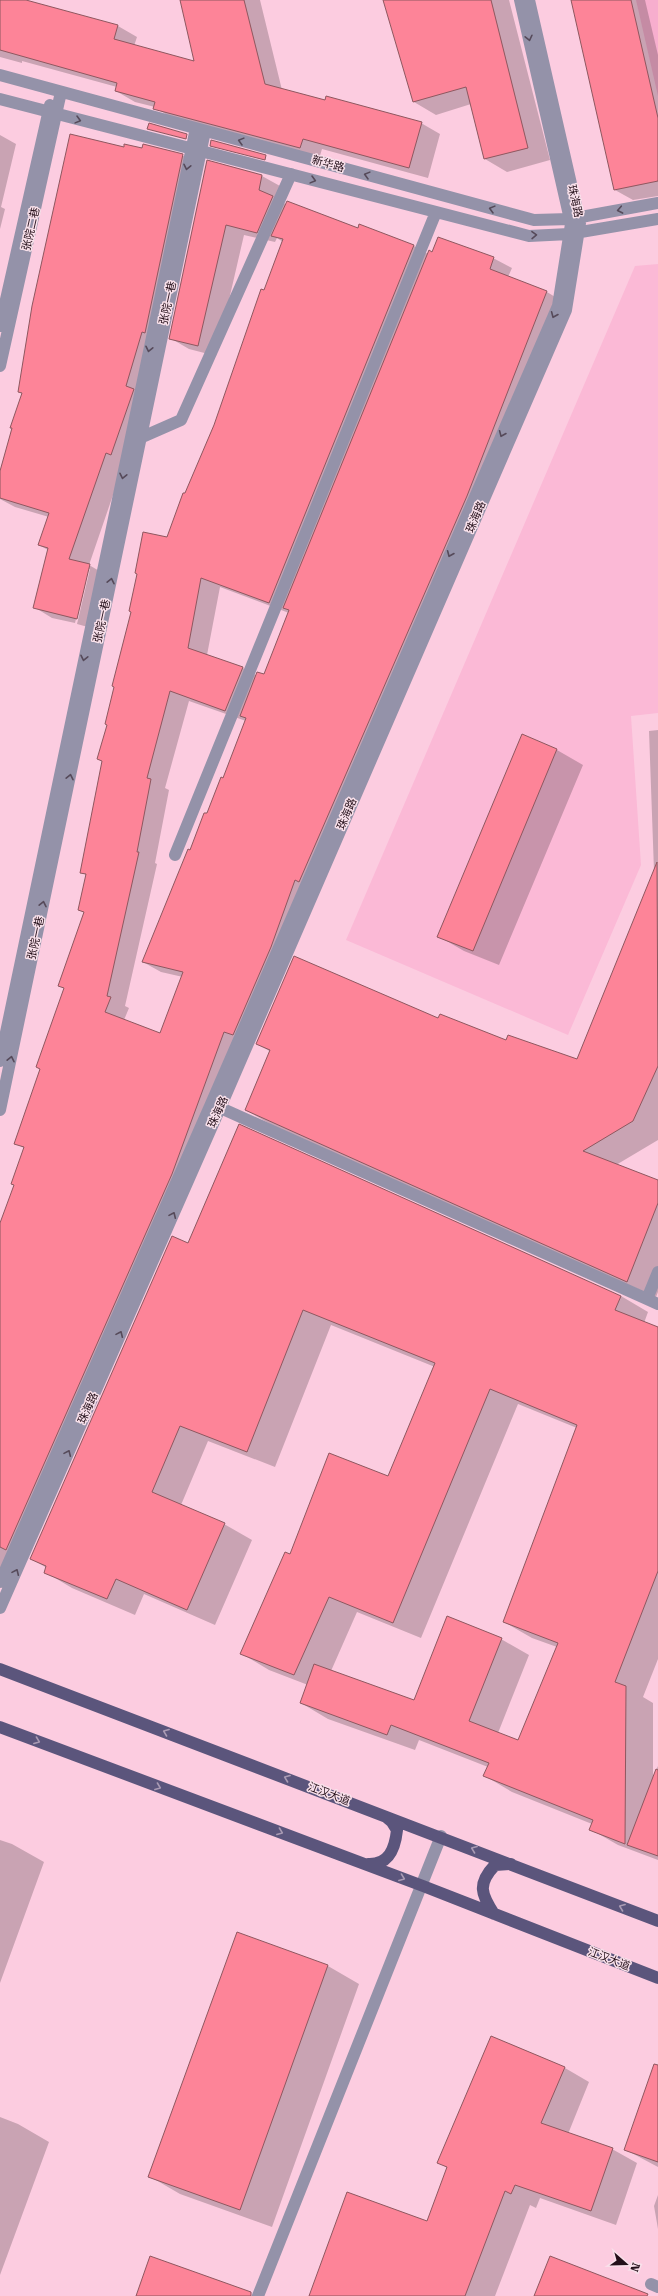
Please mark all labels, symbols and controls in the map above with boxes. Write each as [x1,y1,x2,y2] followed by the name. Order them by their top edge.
[524,35,532,41] one-way arrow
[75,115,82,123] one-way arrow
[238,137,245,146] one-way arrow
[310,153,346,175] street label: 新华路
[184,163,192,170] one-way arrow
[363,171,370,180] one-way arrow
[309,175,316,184] one-way arrow
[565,183,585,219] street label: 珠海路
[489,205,496,214] one-way arrow
[617,205,623,214] one-way arrow
[20,206,42,252] street label: 张院二巷
[531,231,537,239] one-way arrow
[157,280,179,326] street label: 张院一巷
[550,312,558,319] one-way arrow
[146,345,154,352] one-way arrow
[499,430,507,438] one-way arrow
[119,473,127,479] one-way arrow
[464,499,488,535] street label: 珠海路
[447,549,455,557] one-way arrow
[106,578,114,584] one-way arrow
[91,598,113,644] street label: 张院一巷
[81,655,89,661] one-way arrow
[65,774,73,780] one-way arrow
[335,796,359,832] street label: 珠海路
[39,901,47,907] one-way arrow
[25,915,47,961] street label: 张院一巷
[6,1055,14,1062] one-way arrow
[205,1094,231,1130] street label: 珠海路
[168,1212,176,1220] one-way arrow
[116,1331,124,1338] one-way arrow
[75,1390,101,1426] street label: 珠海路
[63,1450,71,1458] one-way arrow
[11,1569,19,1577] one-way arrow
[162,1729,169,1737] one-way arrow
[33,1736,40,1744] one-way arrow
[284,1775,291,1783] one-way arrow
[306,1780,352,1808] street label: 江汉大道
[155,1782,162,1790] one-way arrow
[276,1828,283,1836] one-way arrow
[471,1846,478,1854] one-way arrow
[398,1873,405,1881] one-way arrow
[618,1903,625,1911] one-way arrow
[586,1945,632,1973] street label: 江汉大道
[606,2244,646,2284] north arrow
[627,2261,642,2274] text: N

